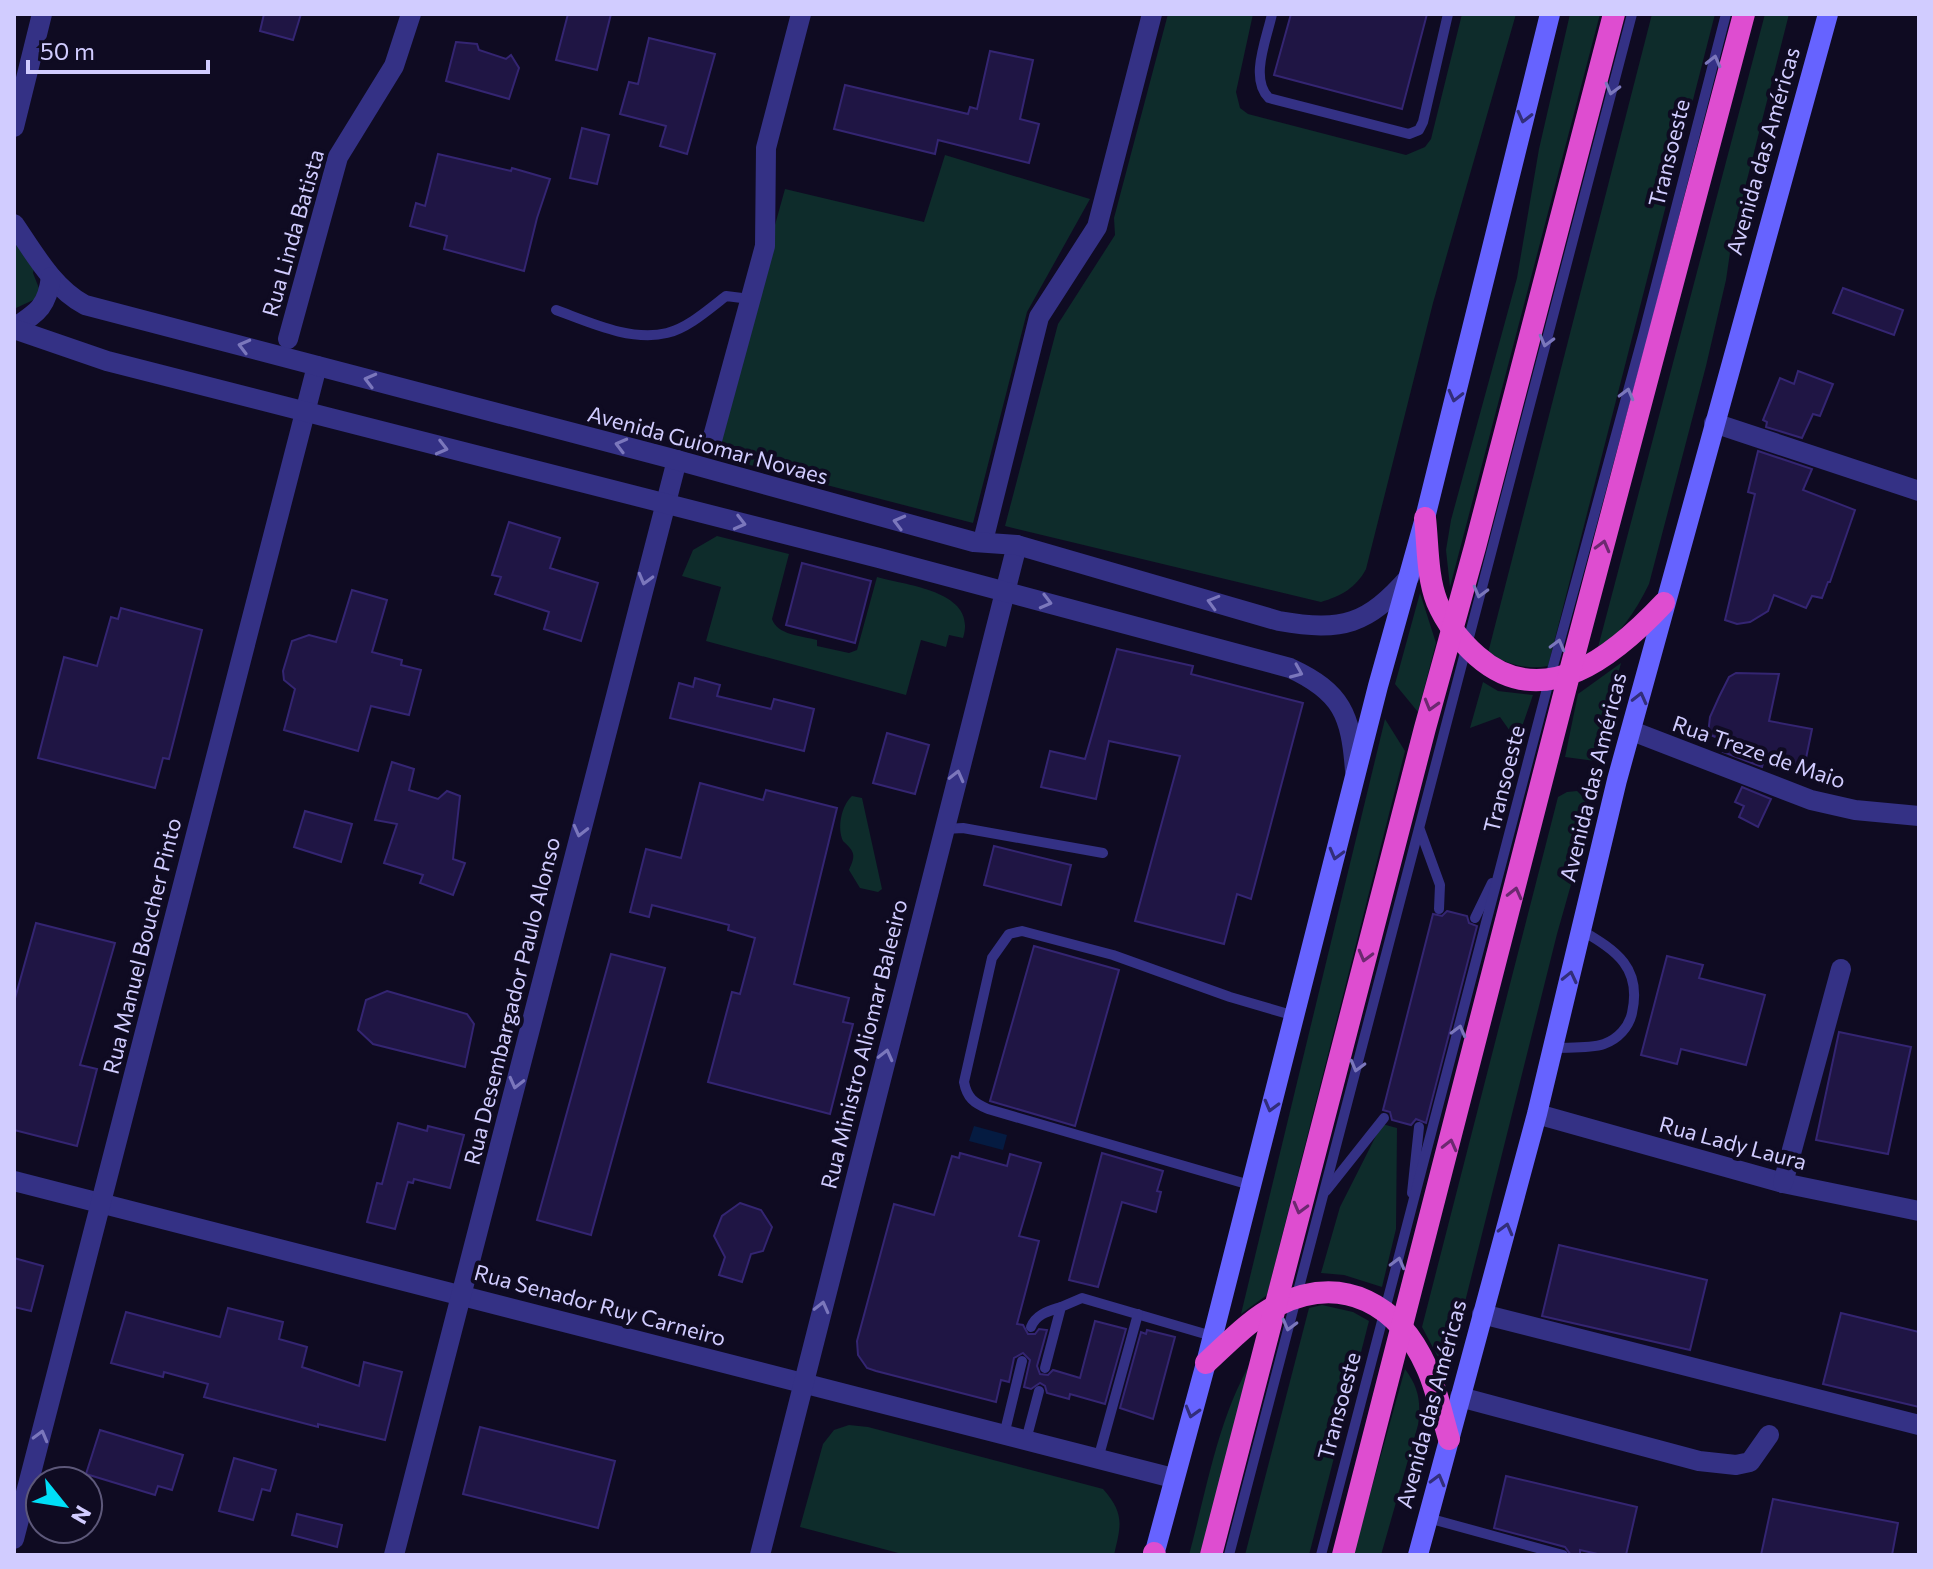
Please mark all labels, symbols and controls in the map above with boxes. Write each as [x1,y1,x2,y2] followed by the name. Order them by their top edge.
[28,24,208,74] scale bar
[40,36,95,65] text: 50 m
[1720,44,1805,258] street label: Avenida das Américas
[1704,55,1721,68] one-way arrow
[1605,82,1622,96] one-way arrow
[1642,96,1695,210] street label: Transoeste
[1517,109,1534,123] one-way arrow
[256,146,329,320] street label: Rua Linda Batista
[1539,333,1555,347] one-way arrow
[237,339,251,356] one-way arrow
[363,372,377,389] one-way arrow
[1618,387,1634,401] one-way arrow
[1447,389,1464,403] one-way arrow
[585,399,831,490] street label: Avenida Guiomar Novaes
[435,438,449,455] one-way arrow
[615,438,629,455] one-way arrow
[733,514,747,531] one-way arrow
[892,515,906,532] one-way arrow
[1594,539,1611,553] one-way arrow
[637,572,654,586] one-way arrow
[1472,585,1489,599] one-way arrow
[1039,593,1053,609] one-way arrow
[1206,595,1220,611] one-way arrow
[1549,638,1566,652] one-way arrow
[1289,662,1303,678] one-way arrow
[1553,669,1632,884] street label: Avenida das Américas
[1631,691,1648,705] one-way arrow
[1424,697,1441,711] one-way arrow
[1669,709,1849,794] street label: Rua Treze de Maio
[1477,722,1530,836] street label: Transoeste
[947,769,964,783] one-way arrow
[97,815,186,1077] street label: Rua Manuel Boucher Pinto
[573,824,590,837] one-way arrow
[458,834,565,1168] street label: Rua Desembargador Paulo Alonso
[1329,847,1346,861] one-way arrow
[1505,887,1522,901] one-way arrow
[814,896,913,1191] street label: Rua Ministro Aliomar Baleeiro
[1358,949,1375,963] one-way arrow
[1561,970,1578,984] one-way arrow
[1450,1025,1467,1039] one-way arrow
[877,1049,894,1063] one-way arrow
[1349,1059,1366,1073] one-way arrow
[508,1076,525,1089] one-way arrow
[1263,1099,1280,1113] one-way arrow
[1656,1110,1810,1175] street label: Rua Lady Laura
[1440,1139,1457,1152] one-way arrow
[1293,1200,1309,1214] one-way arrow
[1496,1222,1513,1236] one-way arrow
[1389,1257,1406,1271] one-way arrow
[471,1258,729,1351] street label: Rua Senador Ruy Carneiro
[1390,1297,1471,1511] street label: Avenida das Américas
[813,1301,830,1315] one-way arrow
[1281,1318,1298,1332] one-way arrow
[1311,1349,1366,1463] street label: Transoeste
[1185,1405,1201,1419] one-way arrow
[31,1429,48,1443] one-way arrow
[24,1465,104,1545] north arrow
[1428,1473,1445,1487] one-way arrow
[66,1501,98,1529] text: N

